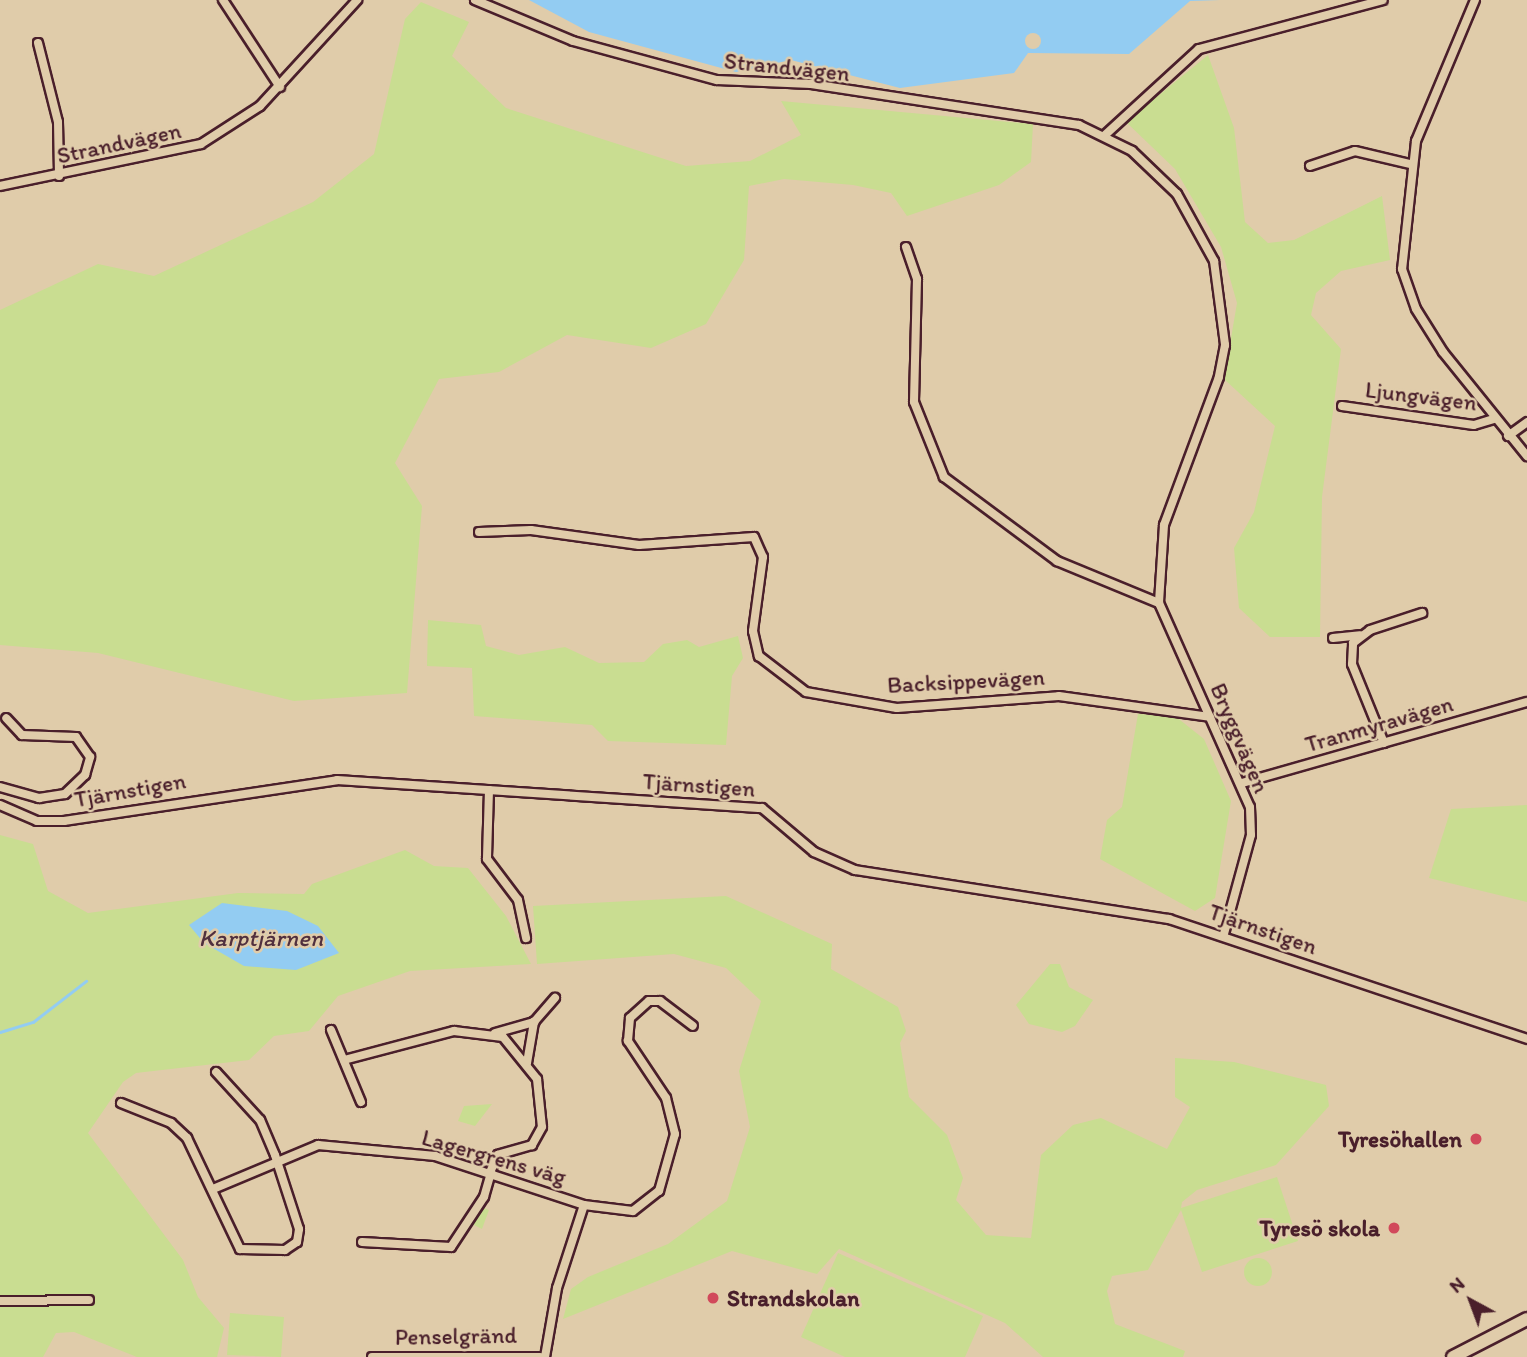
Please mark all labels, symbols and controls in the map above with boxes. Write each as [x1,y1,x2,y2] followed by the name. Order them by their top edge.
[723,47,851,87] street label: Strandvägen
[54,116,184,170] street label: Strandvägen
[1364,375,1478,417] street label: Ljungvägen
[886,663,1046,699] street label: Backsippevägen
[1204,679,1276,797] street label: Bryggvägen
[1302,690,1456,758] street label: Tranmyravägen
[72,767,188,813] street label: Tjärnstigen
[642,767,756,803] street label: Tjärnstigen
[1205,898,1321,960] street label: Tjärnstigen
[199,924,323,952] water label: Karptjärnen
[419,1123,569,1191] street label: Lagergrens väg
[1338,1125,1462,1153] place label: Tyresöhallen
[1468,1131,1484,1147] marker: Tyresöhallen
[1260,1214,1380,1242] place label: Tyresö skola
[1386,1220,1402,1236] marker: Tyresö skola
[1436,1266,1506,1336] north arrow
[1445,1272,1469,1298] text: N
[727,1284,859,1312] place label: Strandskolan
[705,1290,721,1306] marker: Strandskolan
[395,1321,517,1351] street label: Penselgränd

